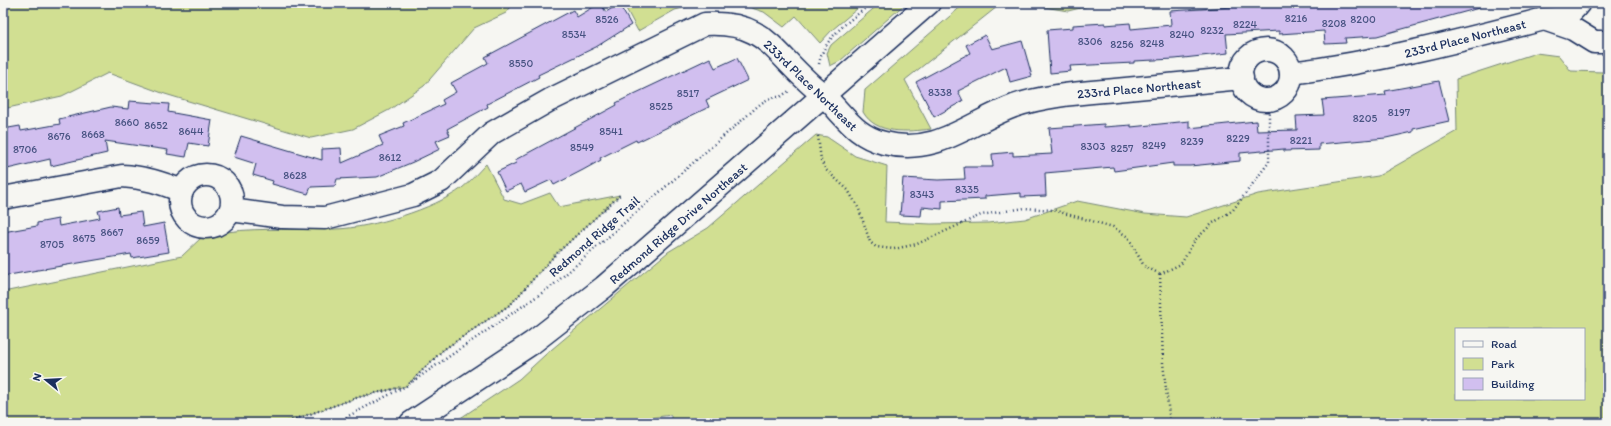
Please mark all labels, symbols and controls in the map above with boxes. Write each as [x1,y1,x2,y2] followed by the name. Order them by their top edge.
[1285,12,1308,25] house number: 8216
[595,13,619,26] house number: 8526
[1350,13,1376,26] house number: 8200
[1403,16,1527,61] street label: 233rd Place Northeast
[1322,17,1346,30] house number: 8208
[1233,18,1257,31] house number: 8224
[1200,24,1224,37] house number: 8232
[562,28,587,41] house number: 8534
[1169,28,1195,41] house number: 8240
[1078,35,1102,48] house number: 8306
[761,37,861,134] street label: 233rd Place Northeast
[1140,37,1164,50] house number: 8248
[1110,38,1134,51] house number: 8256
[509,57,533,70] house number: 8550
[1076,76,1202,101] street label: 233rd Place Northeast
[928,86,952,99] house number: 8338
[677,87,700,100] house number: 8517
[649,100,673,113] house number: 8525
[1388,106,1411,119] house number: 8197
[1353,112,1377,125] house number: 8205
[115,116,139,129] house number: 8660
[144,119,168,132] house number: 8652
[178,125,204,138] house number: 8644
[599,125,623,138] house number: 8541
[81,128,105,141] house number: 8668
[47,130,71,143] house number: 8676
[1226,132,1250,145] house number: 8229
[1290,134,1312,147] house number: 8221
[1180,135,1204,148] house number: 8239
[1142,139,1166,152] house number: 8249
[1081,140,1105,153] house number: 8303
[570,141,594,154] house number: 8549
[1110,142,1134,155] house number: 8257
[13,143,37,156] house number: 8706
[379,151,402,164] house number: 8612
[606,159,750,287] street label: Redmond Ridge Drive Northeast
[283,169,307,182] house number: 8628
[955,183,979,196] house number: 8335
[910,188,934,201] house number: 8343
[546,193,643,280] street label: Redmond Ridge Trail
[100,226,124,239] house number: 8667
[72,232,96,245] house number: 8675
[136,234,160,247] house number: 8659
[40,238,64,251] house number: 8705
[1455,328,1585,400] legend
[1491,337,1517,351] text: Road
[1491,357,1515,371] text: Park
[26,360,66,400] north arrow
[30,372,44,383] text: N
[1491,377,1535,391] text: Building

